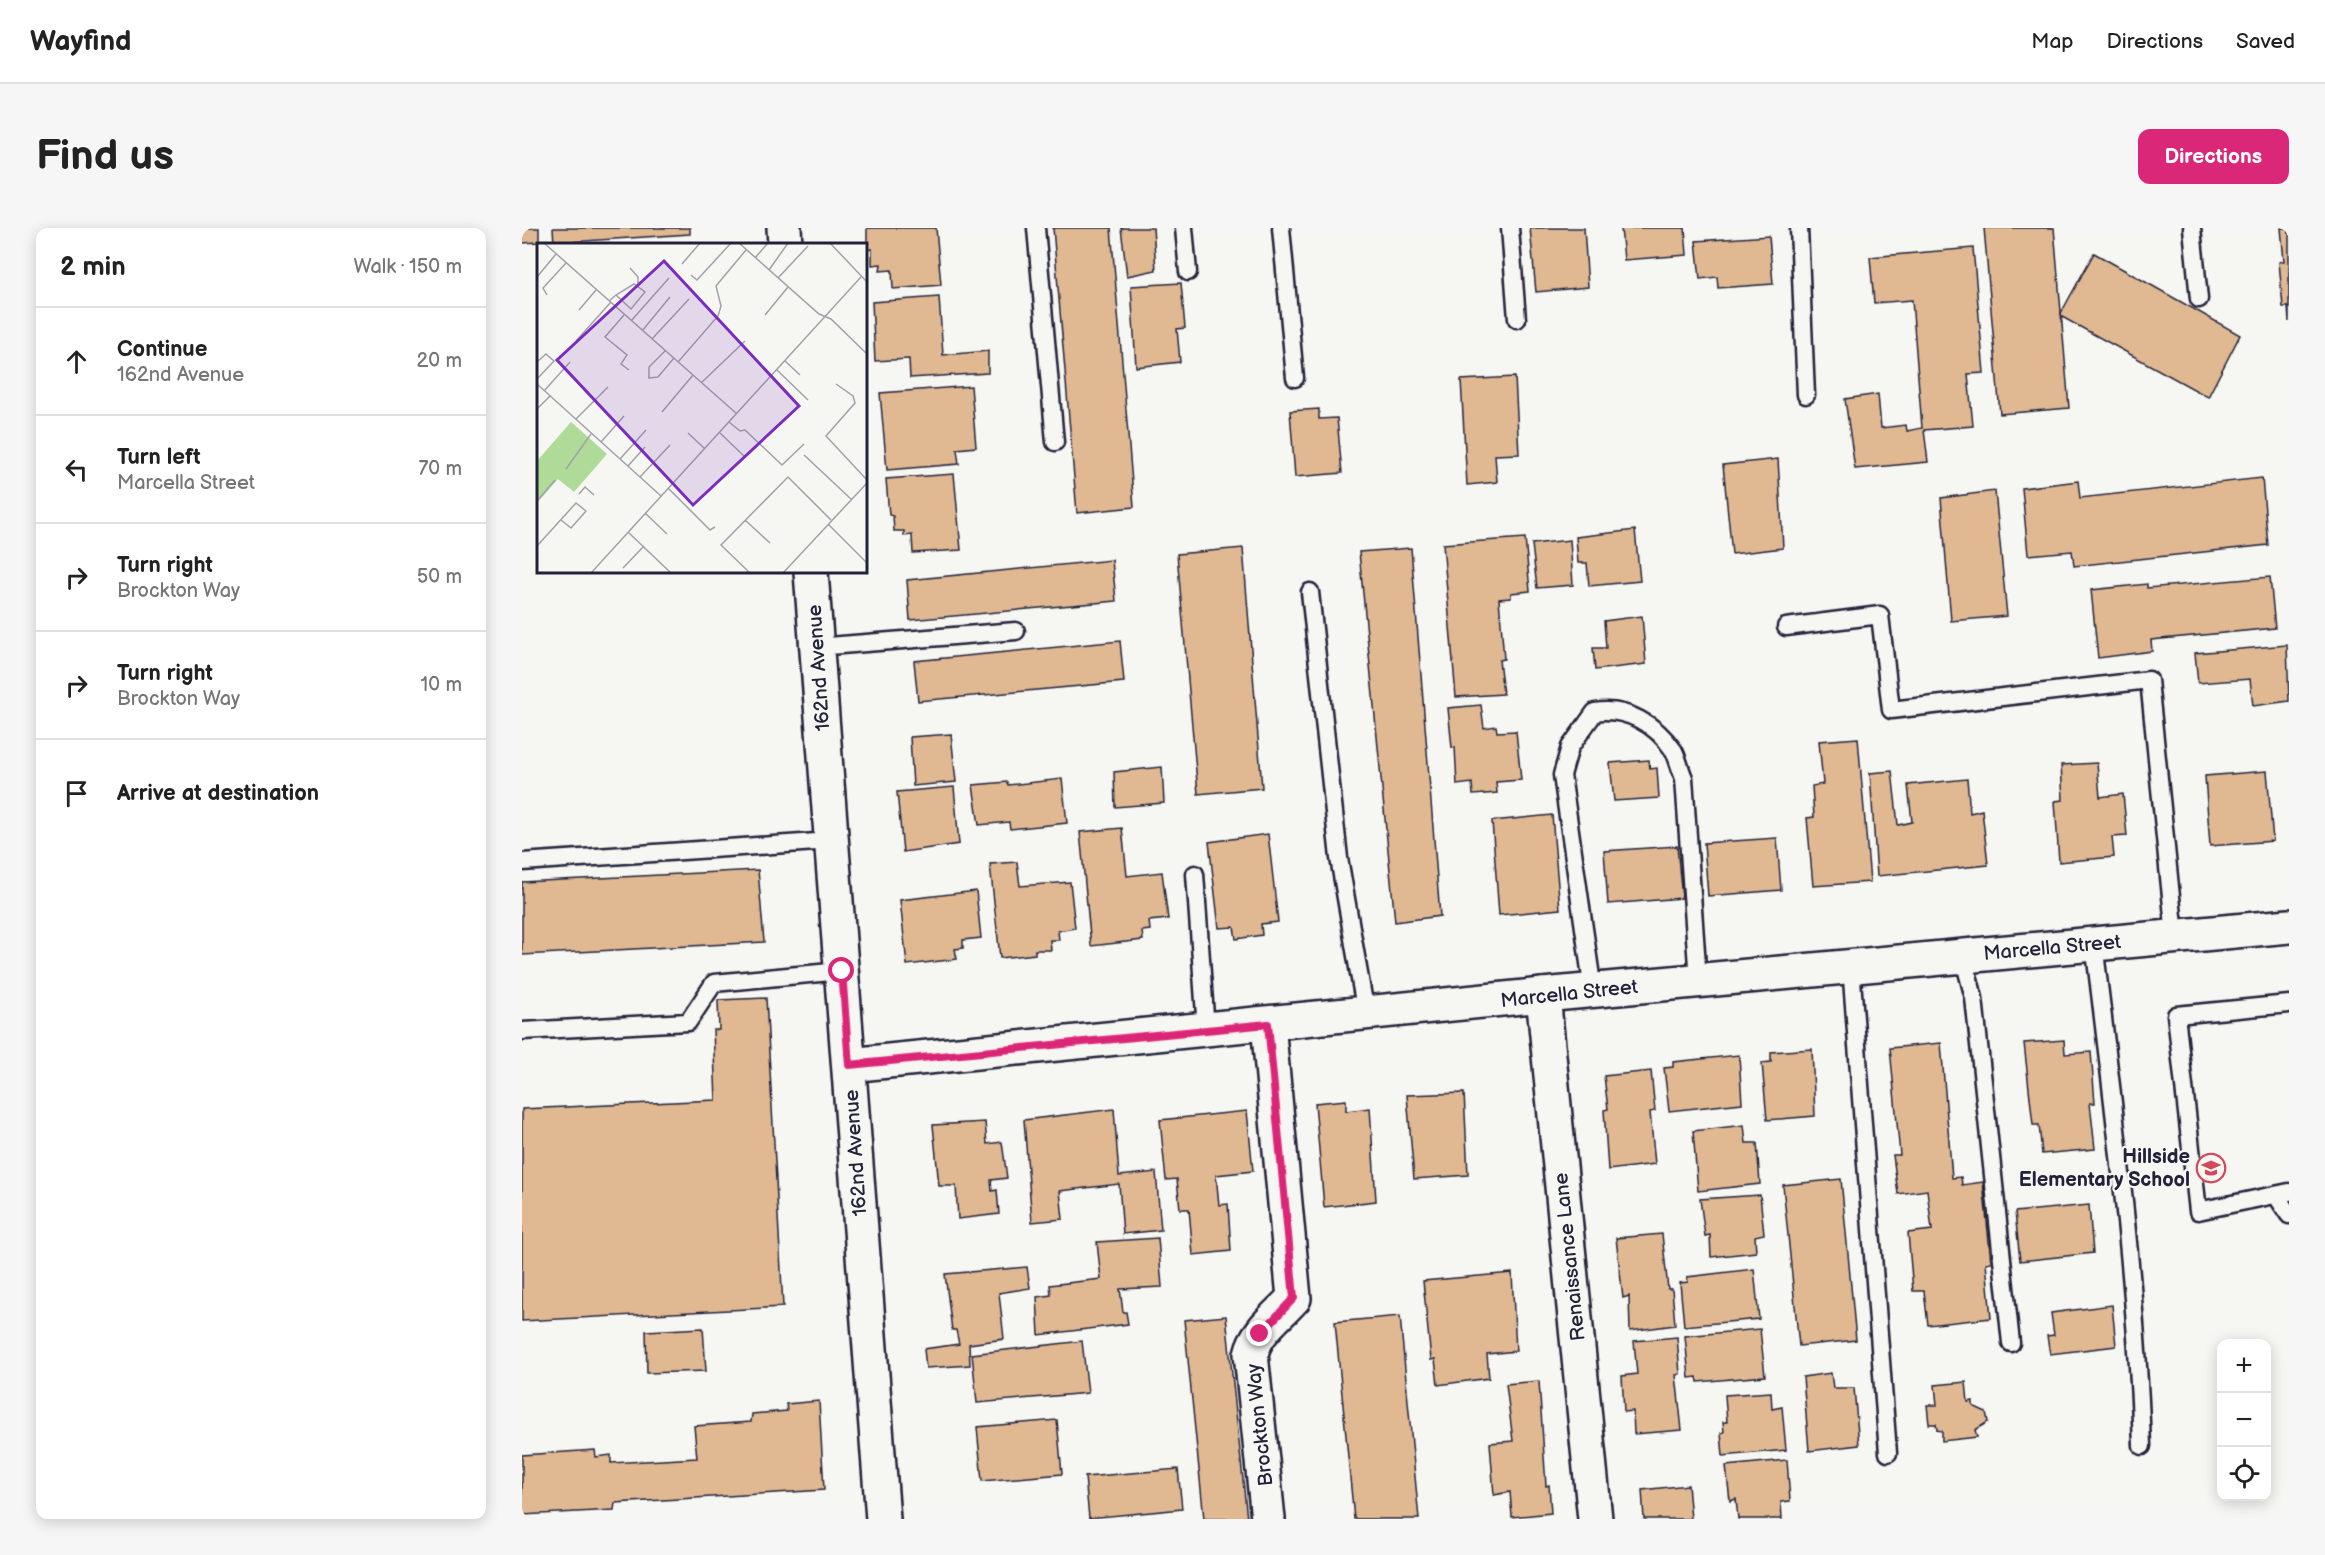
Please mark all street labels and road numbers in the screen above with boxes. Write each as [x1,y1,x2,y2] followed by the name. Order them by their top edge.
[803,604,835,732] street label: 162nd Avenue
[1982,930,2122,966] street label: Marcella Street
[1499,975,1639,1013] street label: Marcella Street
[840,1089,872,1217] street label: 162nd Avenue
[1549,1171,1591,1342] street label: Renaissance Lane
[1242,1362,1278,1487] street label: Brockton Way

